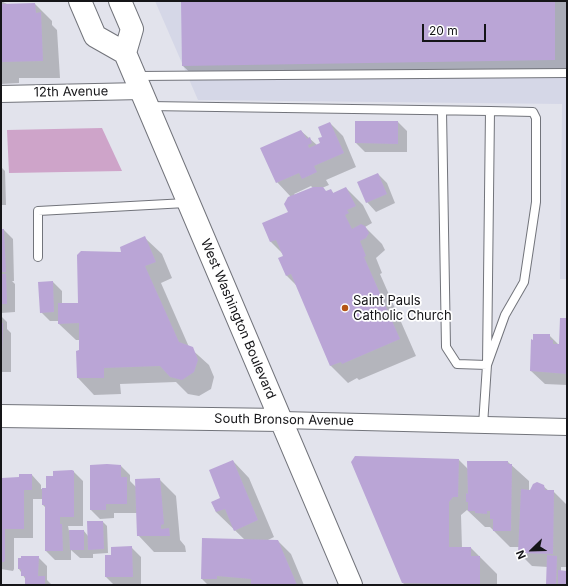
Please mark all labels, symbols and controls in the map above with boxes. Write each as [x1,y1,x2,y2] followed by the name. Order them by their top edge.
[424,16,488,42] scale bar
[429,23,458,38] text: 20 m
[34,84,108,100] street label: 12th Avenue
[197,237,279,401] street label: West Washington Boulevard
[353,293,452,324] place label: Saint Pauls Catholic Church
[340,303,350,313] marker: Saint Pauls Catholic Church
[214,411,354,429] street label: South Bronson Avenue
[512,530,552,570] north arrow
[513,548,529,561] text: N

